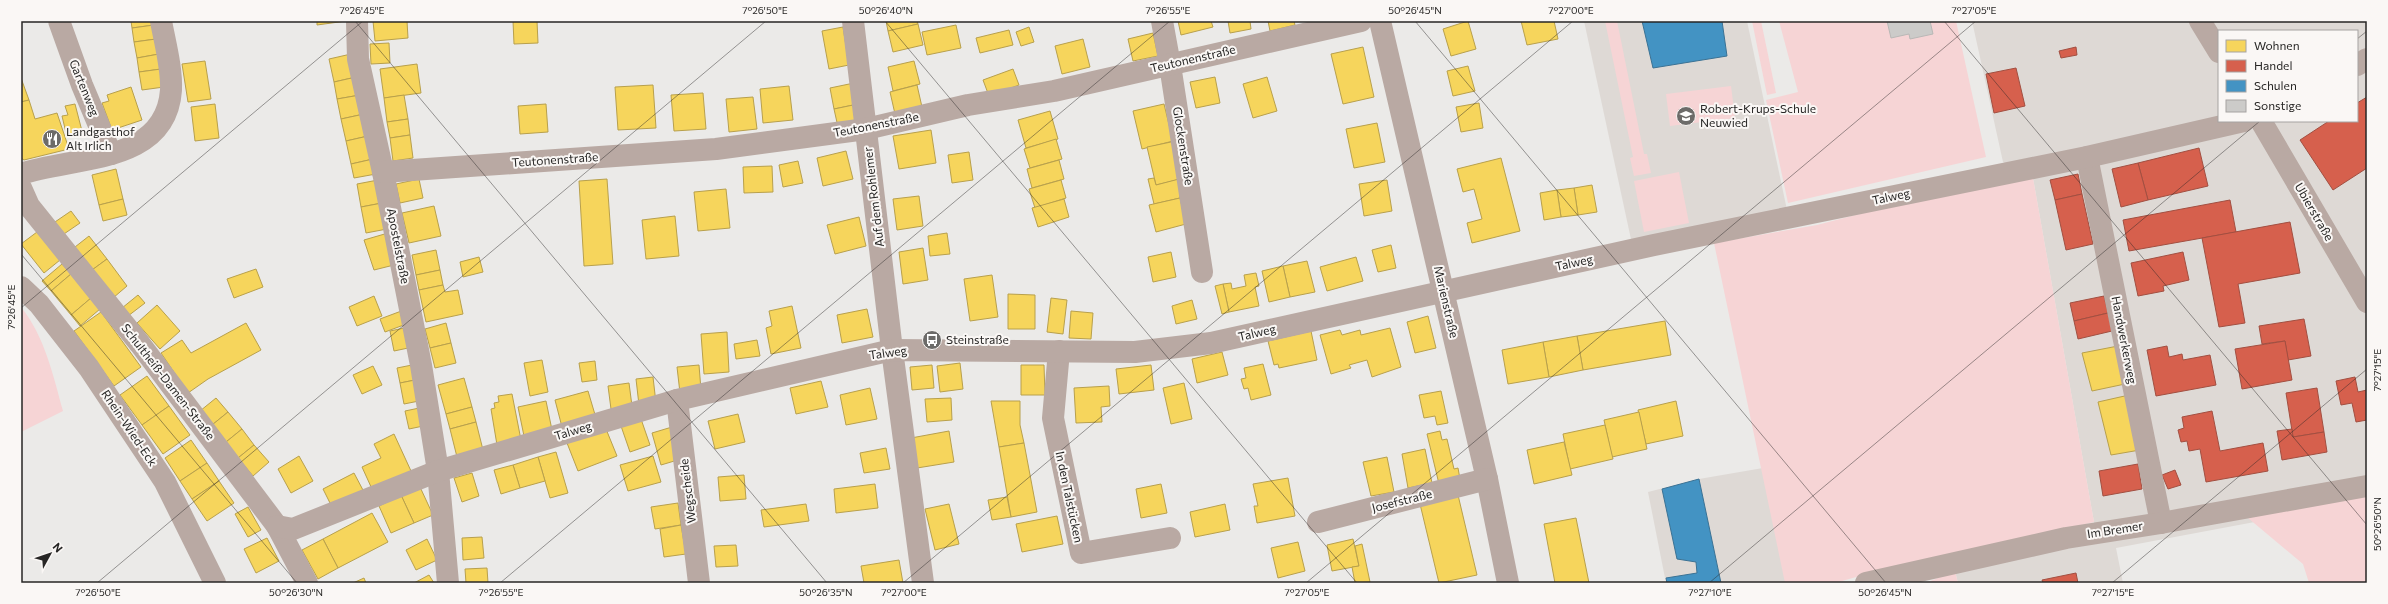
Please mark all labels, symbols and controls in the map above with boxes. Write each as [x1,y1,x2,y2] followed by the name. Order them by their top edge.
[339,4,385,16] text: 7°26'45"E
[742,4,788,16] text: 7°26'50"E
[859,4,913,16] text: 50°26'40"N
[1146,4,1190,16] text: 7°26'55"E
[1388,4,1442,16] text: 50°26'45"N
[1548,4,1594,16] text: 7°27'00"E
[1952,4,1996,16] text: 7°27'05"E
[2218,30,2358,122] legend
[2254,38,2300,52] text: Wohnen
[1149,41,1237,75] street label: Teutonenstraße
[67,57,103,119] street label: Gartenweg
[2254,58,2292,72] text: Handel
[2254,78,2297,92] text: Schulen
[2254,98,2301,112] text: Sonstige
[1700,101,1816,129] place label: Robert-Krups-Schule Neuwied
[1675,105,1697,127] school or university icon: Robert-Krups-Schule Neuwied
[1171,106,1197,186] street label: Glockenstraße
[832,109,920,139] street label: Teutonenstraße
[66,124,135,152] place label: Landgasthof Alt Irlich
[41,128,63,150] restaurant icon: Landgasthof Alt Irlich
[860,146,886,248] street label: Auf dem Rohlemer
[511,149,599,169] street label: Teutonenstraße
[2293,180,2337,243] street label: Ubierstraße
[1871,185,1911,207] street label: Talweg
[385,207,413,285] street label: Apostelstraße
[1554,251,1594,273] street label: Talweg
[1432,264,1462,339] street label: Marienstraße
[5,284,17,330] text: 7°26'45"E
[2110,295,2140,385] street label: Handwerkerweg
[119,321,218,442] street label: Schultheiß-Damen-Straße
[1237,321,1277,343] street label: Talweg
[921,329,943,351] bus stop icon: Steinstraße
[946,332,1009,346] place label: Steinstraße
[868,342,908,362] street label: Talweg
[2371,349,2383,391] text: 7°27'15"E
[99,387,161,469] street label: Rhein-Wied-Eck
[552,418,593,442] street label: Talweg
[1053,450,1087,544] street label: In den Talstücken
[676,458,698,524] street label: Wegscheide
[1370,486,1434,515] street label: Josefstraße
[2371,497,2383,551] text: 50°26'50"N
[2086,518,2144,540] street label: Im Bremer
[30,534,70,574] north arrow
[50,540,66,555] text: N
[75,586,121,598] text: 7°26'50"E
[269,586,323,598] text: 50°26'30"N
[479,586,523,598] text: 7°26'55"E
[799,586,853,598] text: 50°26'35"N
[881,586,927,598] text: 7°27'00"E
[1285,586,1329,598] text: 7°27'05"E
[1688,586,1732,598] text: 7°27'10"E
[1858,586,1912,598] text: 50°26'45"N
[2092,586,2134,598] text: 7°27'15"E

